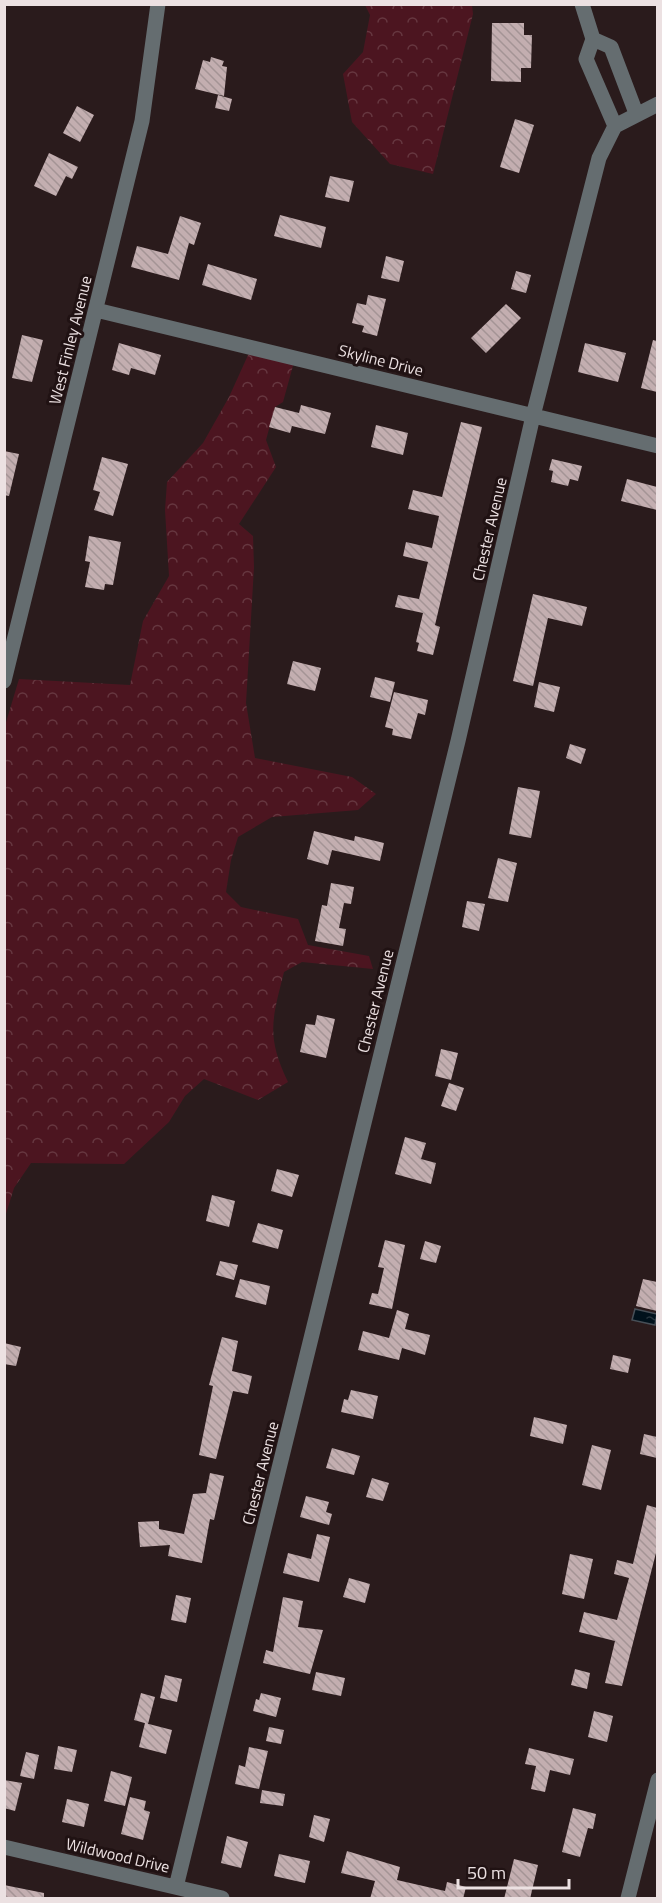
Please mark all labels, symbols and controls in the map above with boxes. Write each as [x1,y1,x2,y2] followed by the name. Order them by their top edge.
[42,273,98,407] street label: West Finley Avenue
[336,338,426,382] street label: Skyline Drive
[465,475,513,583] street label: Chester Avenue
[351,947,399,1055] street label: Chester Avenue
[236,1419,284,1527] street label: Chester Avenue
[64,1831,172,1879] street label: Wildwood Drive
[458,1852,569,1890] scale bar
[467,1859,506,1886] text: 50 m

